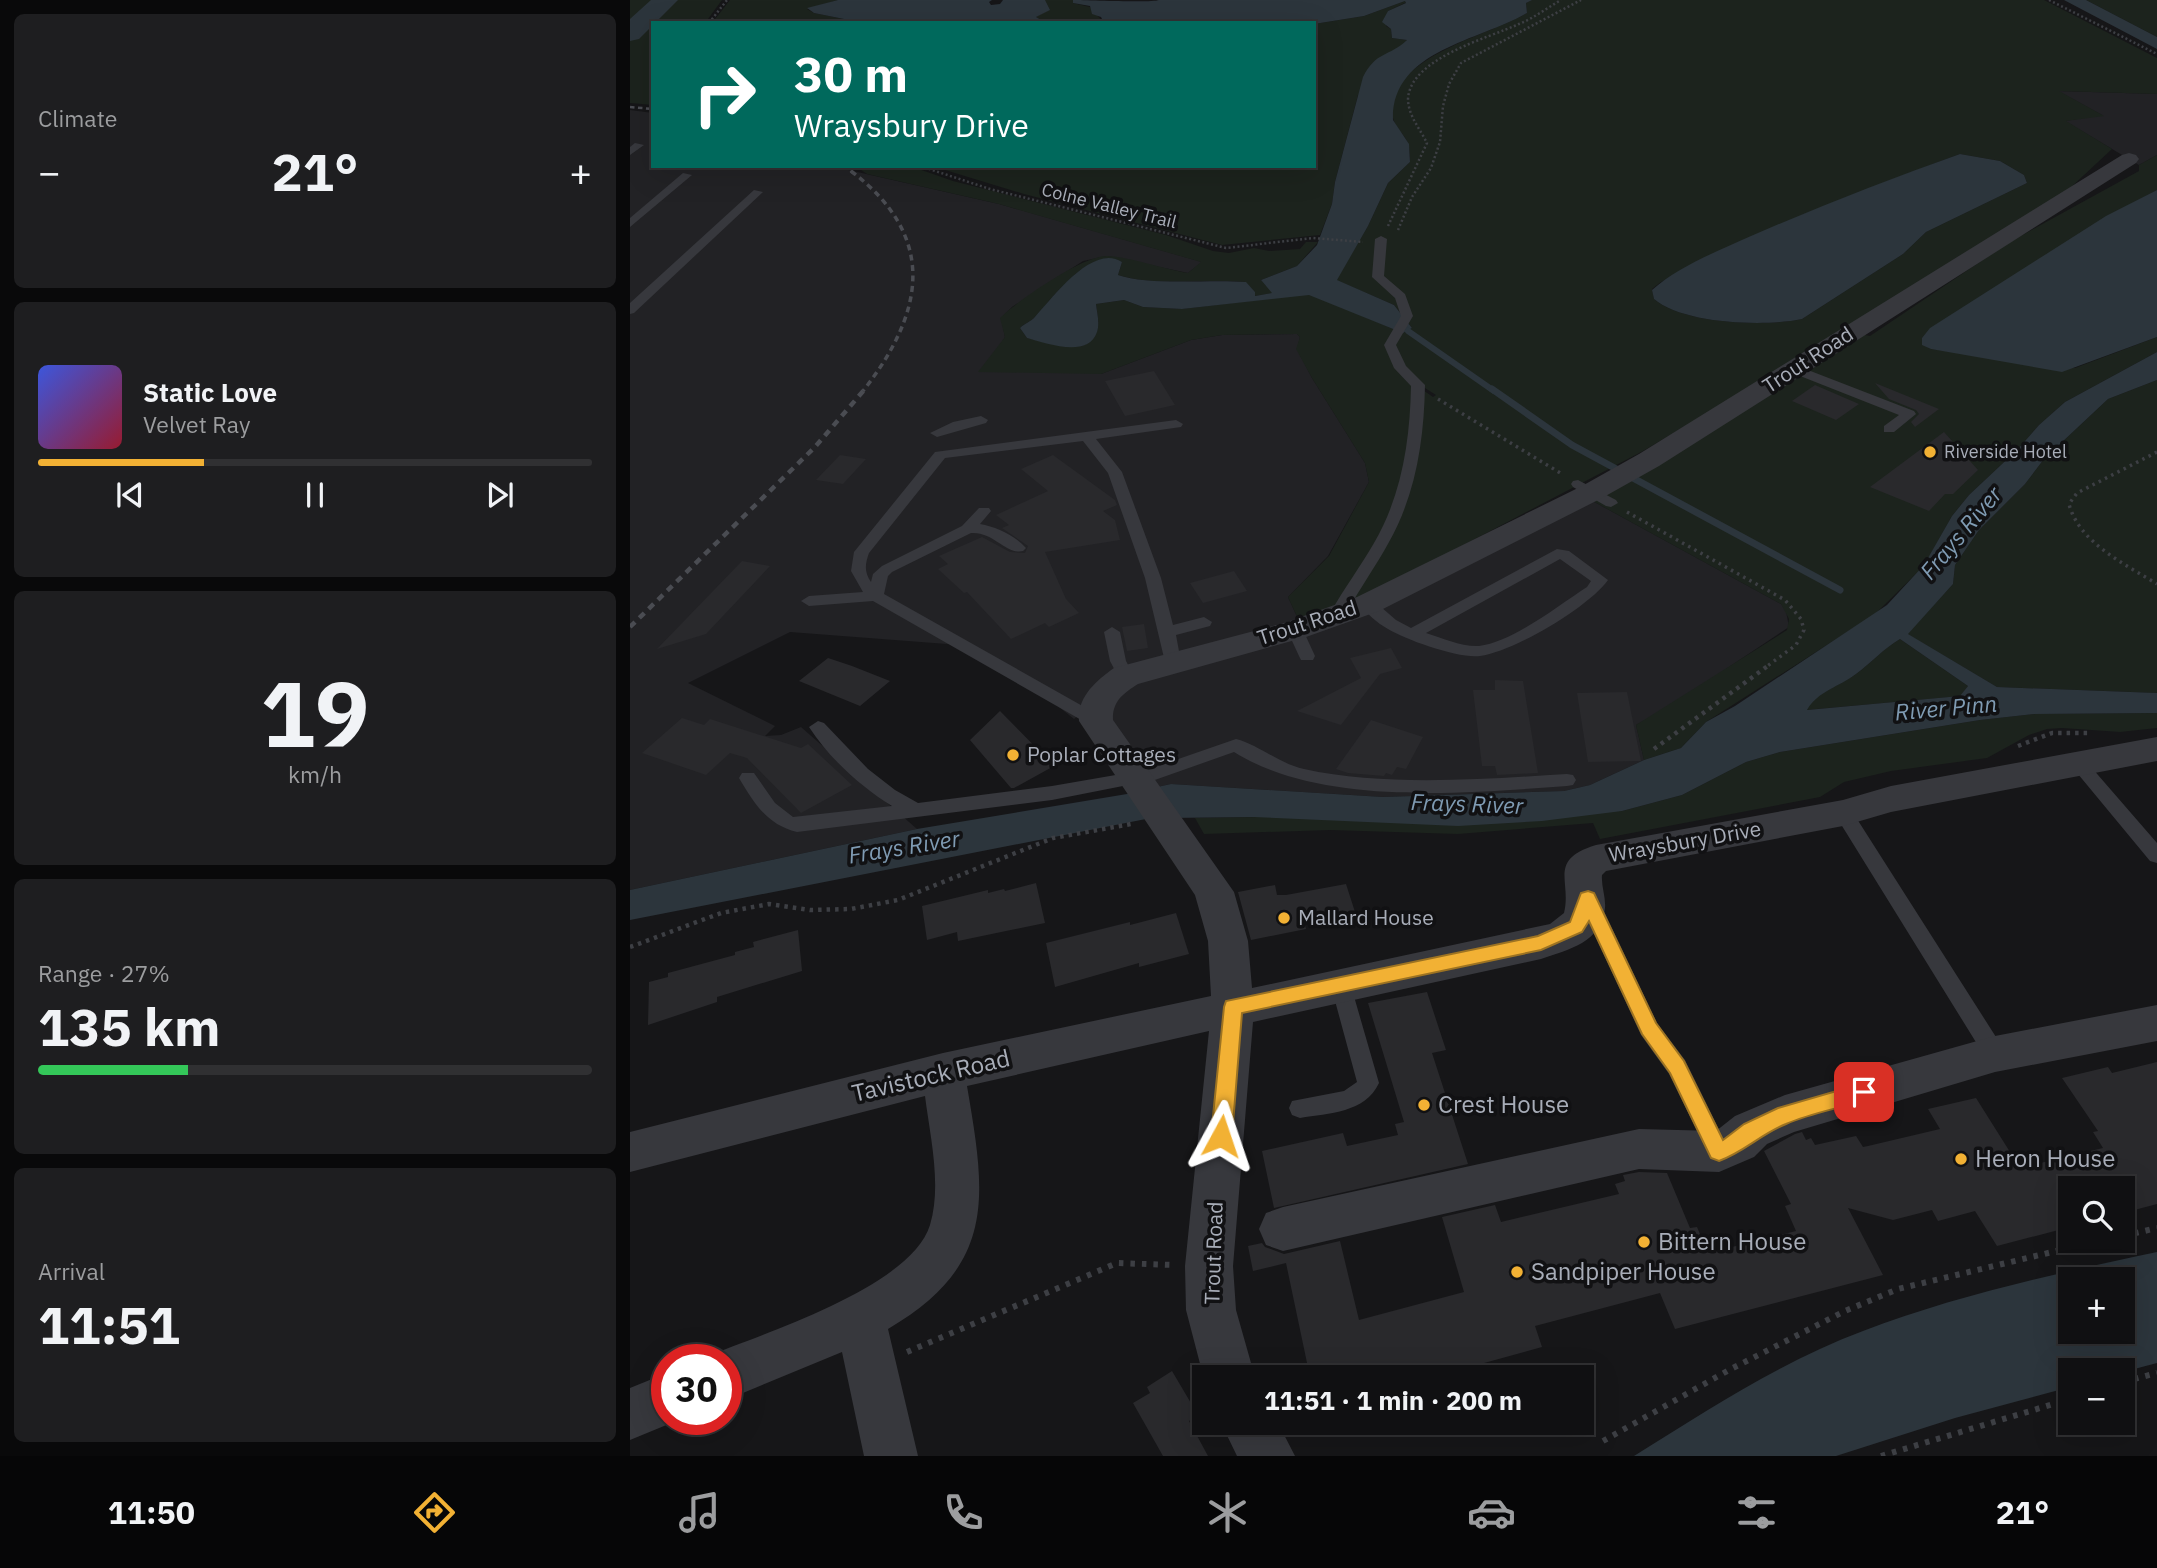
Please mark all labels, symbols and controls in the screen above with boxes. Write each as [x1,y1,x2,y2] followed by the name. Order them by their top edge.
[794,42,908,105] text: 30 m
[679,49,770,140] icon: right
[38,103,117,133] text: Climate
[794,104,1029,146] text: Wraysbury Drive
[272,138,358,205] text: 21°
[38,147,61,196] text: −
[569,147,592,196] text: +
[1039,178,1179,233] street label: Colne Valley Trail
[1757,319,1858,399] street label: Trout Road
[143,375,277,409] text: Static Love
[143,409,250,439] text: Velvet Ray
[1944,440,2067,463] place label: Riverside Hotel
[1922,444,1938,460] marker: Riverside Hotel
[111,476,149,514] icon: previous
[296,476,334,514] icon: pause
[481,476,519,514] icon: next
[1913,479,2008,585] water label: Frays River
[1253,593,1360,651] street label: Trout Road
[260,654,370,772] text: 19
[1894,688,1998,726] water label: River Pinn
[1027,740,1176,768] place label: Poplar Cottages
[1005,747,1021,763] marker: Poplar Cottages
[288,759,342,789] text: km/h
[1410,786,1524,820] water label: Frays River
[1607,814,1763,868] street label: Wraysbury Drive
[846,822,962,870] water label: Frays River
[1298,903,1434,931] place label: Mallard House
[1276,910,1292,926] marker: Mallard House
[38,958,170,988] text: Range · 27%
[38,993,220,1060] text: 135 km
[849,1041,1013,1109] street label: Tavistock Road
[1834,1062,1894,1122] pin
[1845,1073,1883,1111] icon: arrive
[1438,1088,1569,1120] place label: Crest House
[1416,1097,1432,1113] marker: Crest House
[1184,1099,1258,1173] position arrow
[1975,1142,2115,1174] place label: Heron House
[1953,1151,1969,1167] marker: Heron House
[2058,1176,2135,1435] map controls
[2058,1176,2135,1253] button: search
[1197,1201,1229,1305] street label: Trout Road
[1658,1225,1806,1257] place label: Bittern House
[1636,1234,1652,1250] marker: Bittern House
[1531,1255,1716,1287] place label: Sandpiper House
[38,1256,105,1286] text: Arrival
[1509,1264,1525,1280] marker: Sandpiper House
[2058,1267,2135,1344] button: +
[38,1291,180,1358] text: 11:51
[651,1344,742,1435] speed limit sign: 30
[2058,1358,2135,1435] button: −
[1264,1383,1522,1417] text: 11:51 · 1 min · 200 m
[410,1488,459,1537] icon: directions
[675,1488,724,1537] icon: music
[939,1488,988,1537] icon: phone
[1203,1488,1252,1537] icon: climate
[1467,1488,1516,1537] icon: car
[1732,1488,1781,1537] icon: filters
[108,1491,195,1533] text: 11:50
[1996,1491,2049,1533] text: 21°

